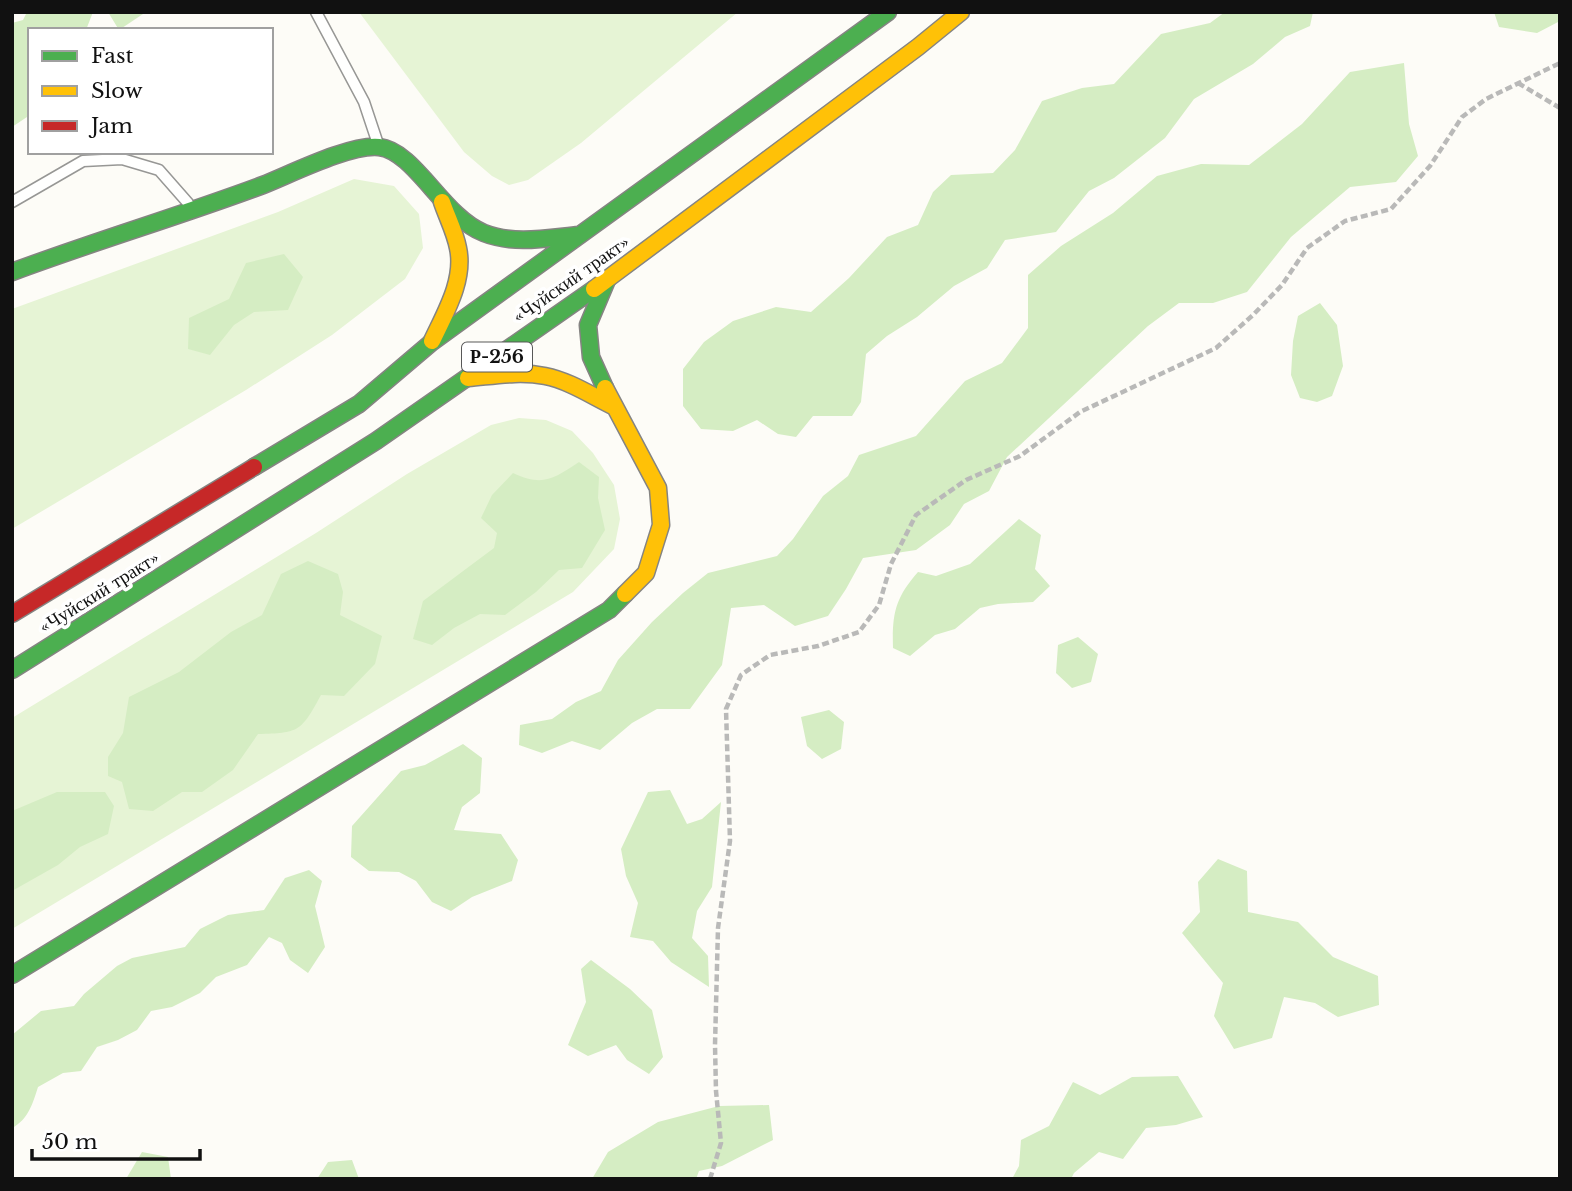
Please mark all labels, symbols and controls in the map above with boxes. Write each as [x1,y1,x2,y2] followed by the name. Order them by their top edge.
[28,28,273,154] legend
[91,43,133,69] text: Fast
[91,78,143,104] text: Slow
[88,113,133,139] text: Jam
[508,230,634,328] street label: «Чуйский тракт»
[462,342,532,372] road number: Р-256
[34,546,164,638] street label: «Чуйский тракт»
[32,1118,200,1162] scale bar
[42,1129,98,1155] text: 50 m

